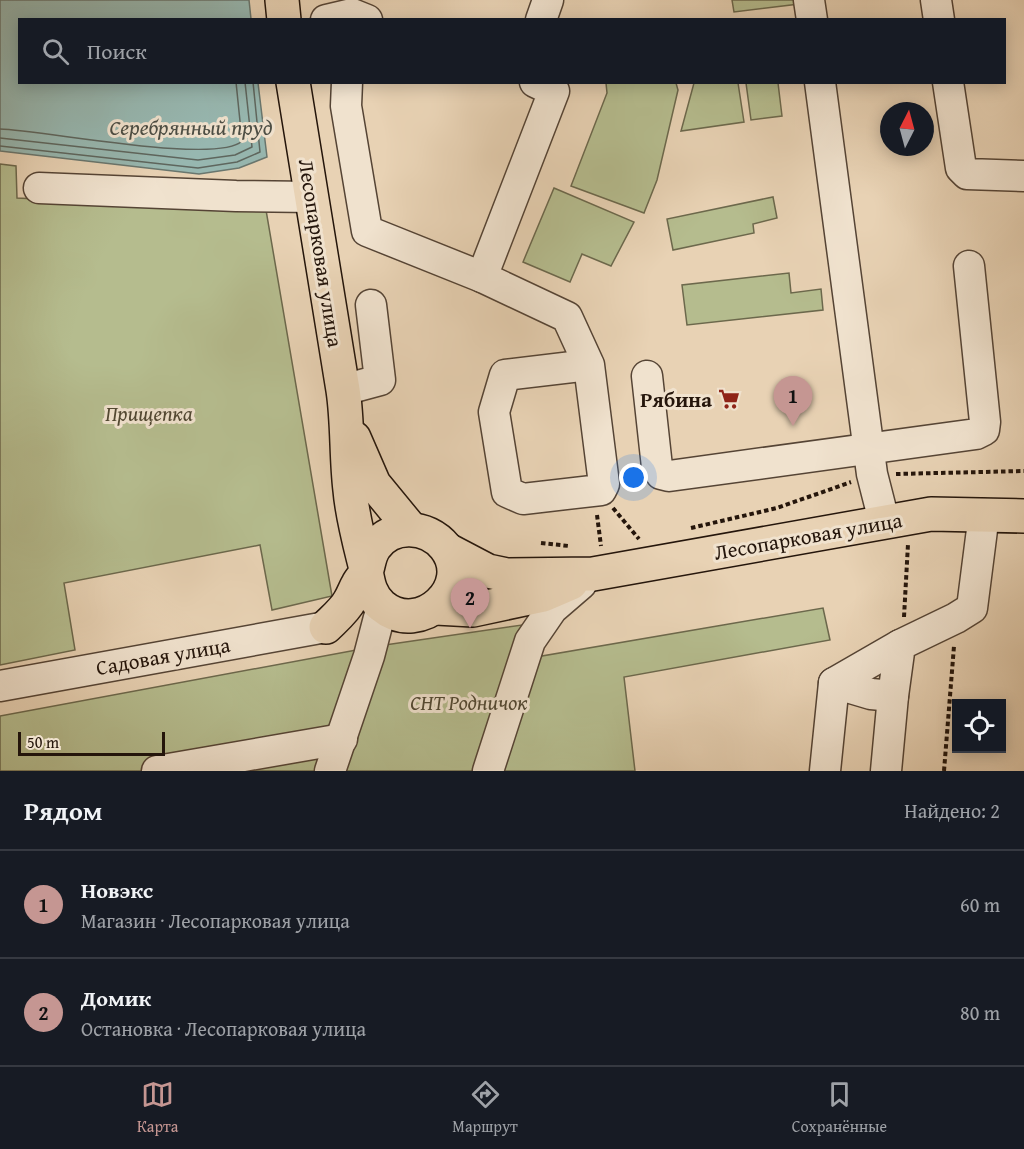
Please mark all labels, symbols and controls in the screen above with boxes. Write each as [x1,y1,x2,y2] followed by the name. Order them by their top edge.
[18,18,1006,84] search box
[39,35,72,68] icon: search
[87,35,147,67] text: Поиск
[880,102,934,156] north arrow
[110,111,273,143] water label: Серебрянный пруд
[291,157,351,349] street label: Лесопарковая улица
[774,376,812,426] pin: 1
[640,384,712,415] place label: Рябина
[717,387,741,411] supermarket icon: Рябина
[105,398,193,429] park label: Прищепка
[619,463,648,492] your location
[712,504,904,568] street label: Лесопарковая улица
[450,578,490,628] pin: 2
[93,629,233,683] street label: Садовая улица
[410,687,528,718] park label: СНТ Родничок
[952,699,1006,753] map controls
[952,699,1006,753] button: locate
[18,729,165,756] scale bar
[27,730,59,754] text: 50 m
[24,791,102,830] text: Рядом
[904,796,1000,825] text: Найдено: 2
[81,874,153,906] text: Новэкс
[38,890,49,919] text: 1
[960,890,1000,919] text: 60 m
[81,906,350,935] text: Магазин · Лесопарковая улица
[81,982,151,1014] text: Домик
[38,998,49,1027] text: 2
[960,998,1000,1027] text: 80 m
[81,1014,366,1043] text: Остановка · Лесопарковая улица
[137,1078,178,1138] tab: Карта
[452,1078,518,1138] tab: Маршрут
[792,1078,887,1138] tab: Сохранённые

